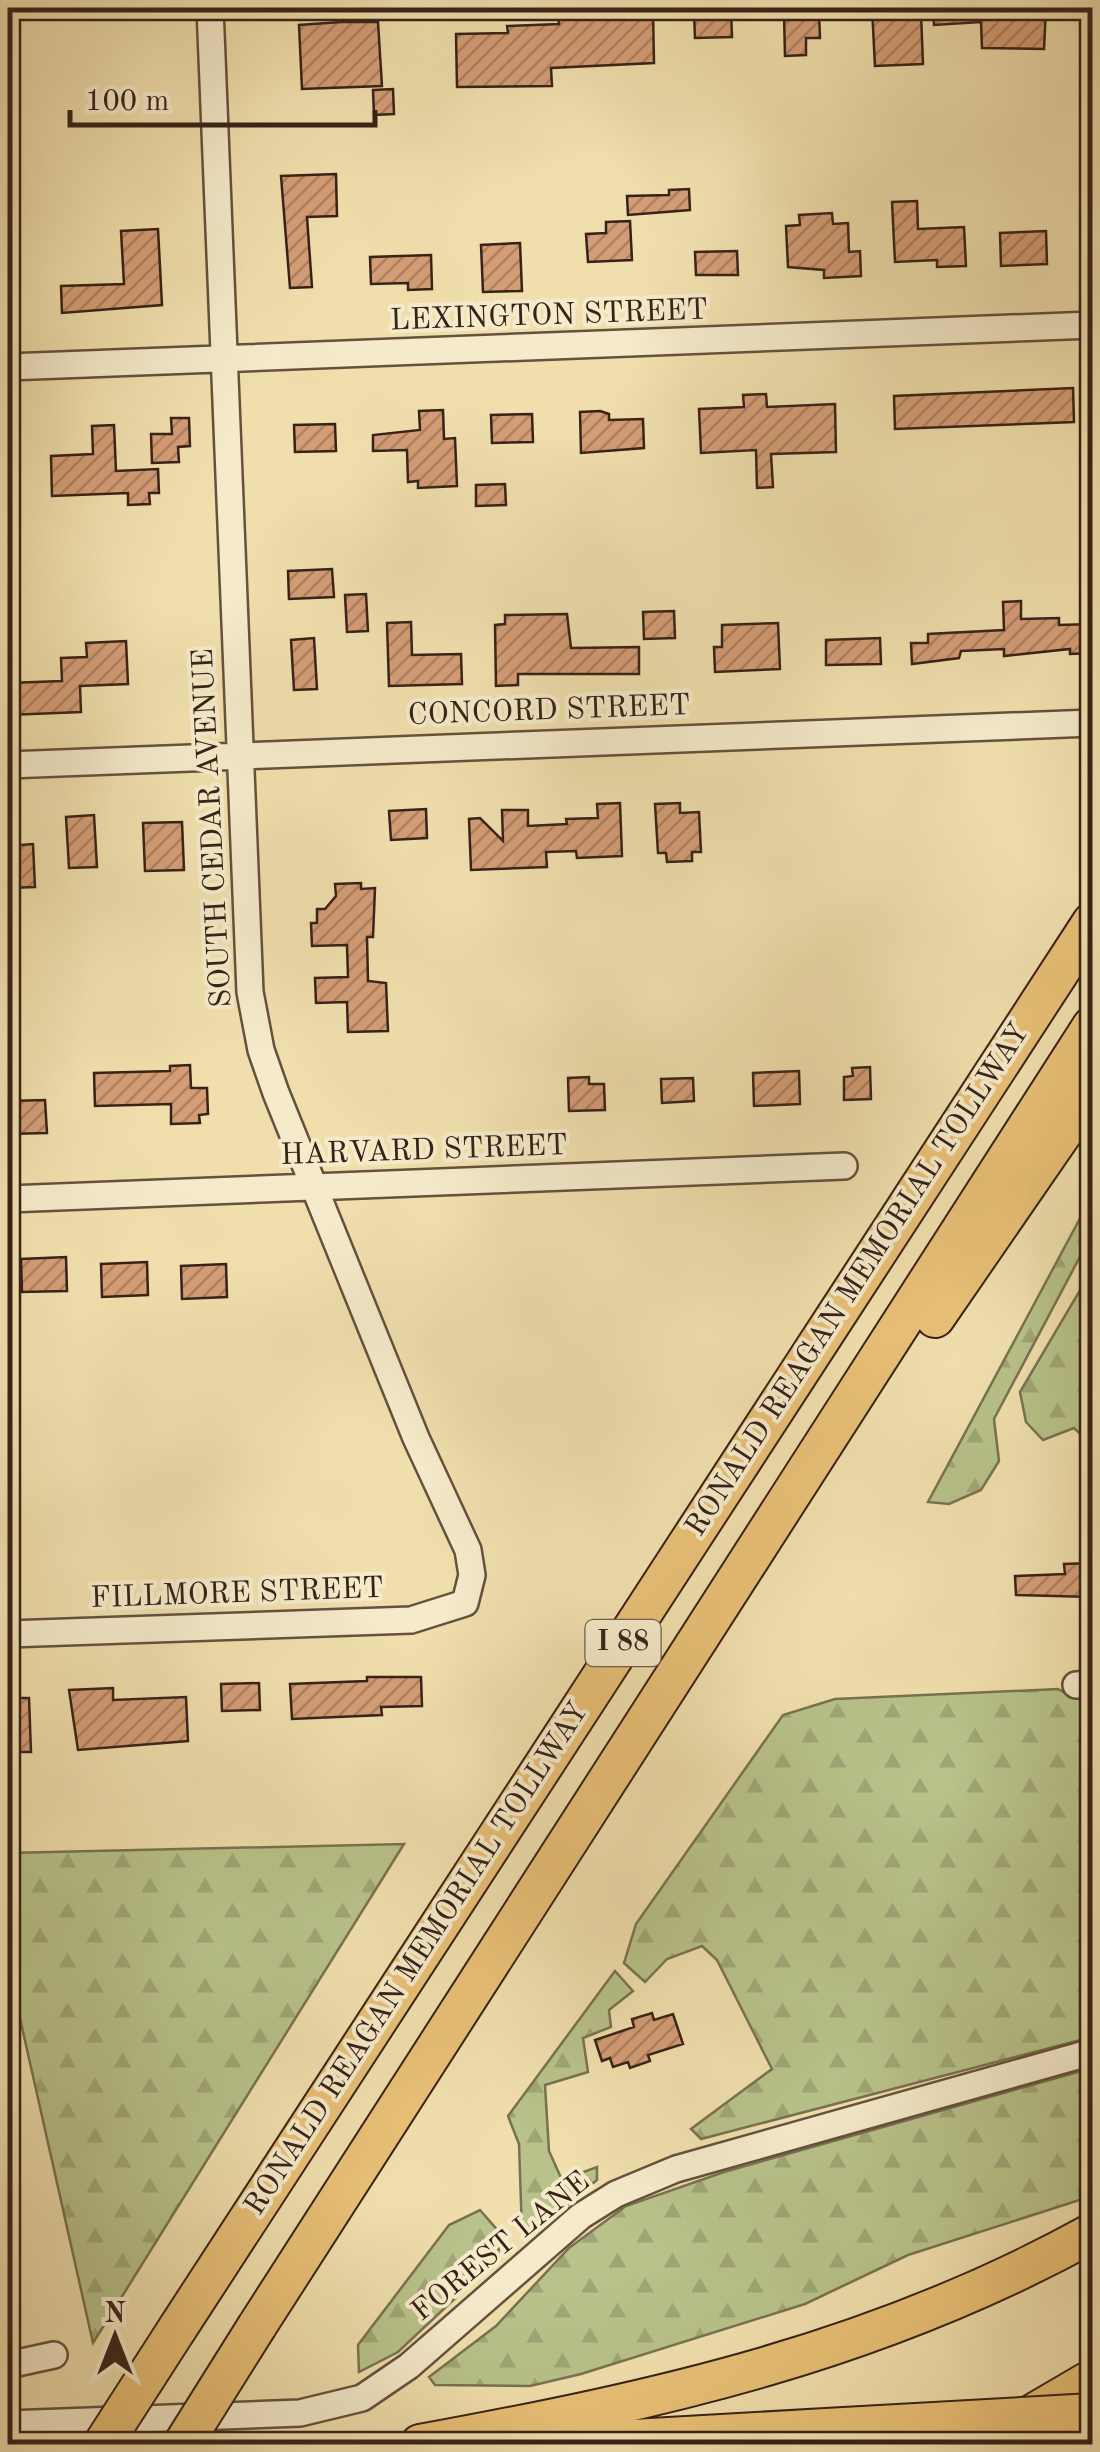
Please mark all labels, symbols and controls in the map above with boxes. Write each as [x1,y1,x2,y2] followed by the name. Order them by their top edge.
[70,65,375,127] scale bar
[85,87,169,117] text: 100 m
[390,295,708,337] street label: LEXINGTON STREET
[189,648,237,1008] street label: SOUTH CEDAR AVENUE
[407,691,691,731] street label: CONCORD STREET
[681,1018,1035,1542] street label: RONALD REAGAN MEMORIAL TOLLWAY
[280,1131,568,1171] street label: HARVARD STREET
[90,1574,384,1614] street label: FILLMORE STREET
[586,1620,660,1666] road number: I 88
[240,1697,594,2221] street label: RONALD REAGAN MEMORIAL TOLLWAY
[407,2167,595,2327] street label: FOREST LANE
[65,2287,165,2387] north arrow
[104,2301,126,2329] text: N

